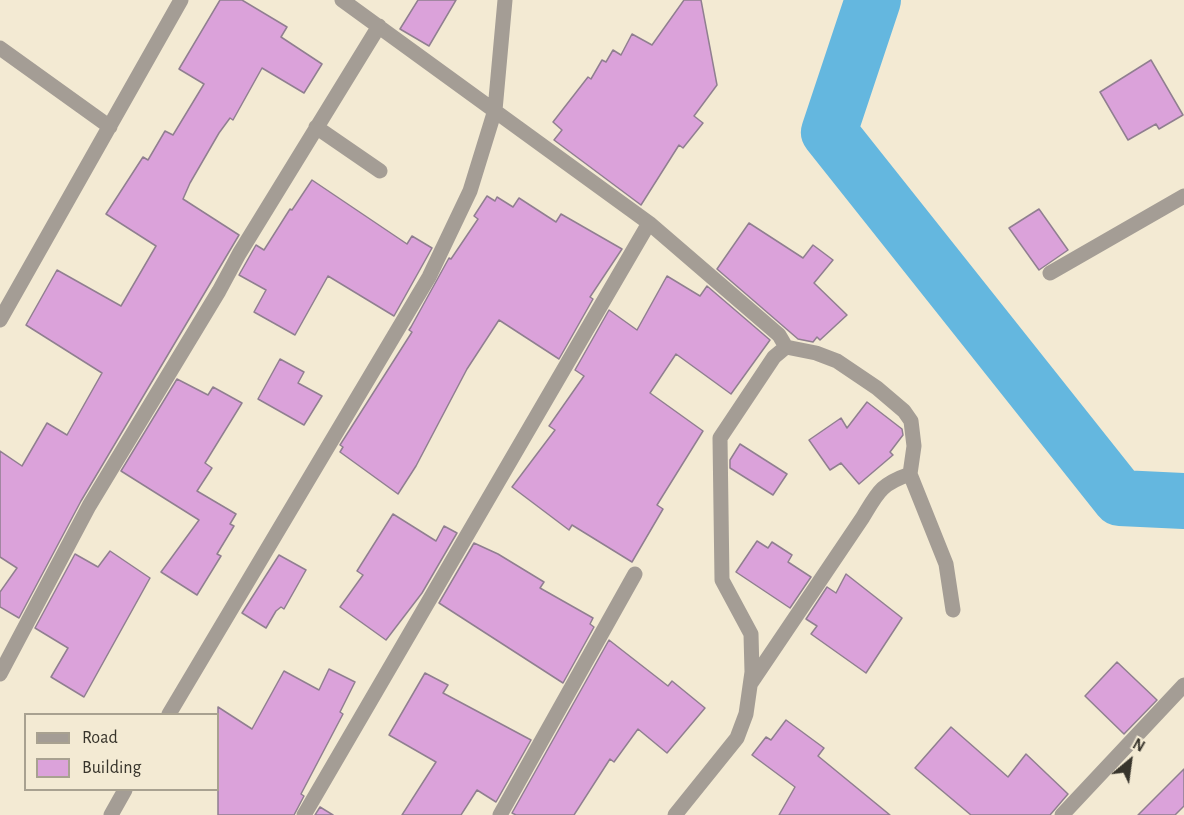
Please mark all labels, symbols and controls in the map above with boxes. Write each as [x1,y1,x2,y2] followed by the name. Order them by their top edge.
[24,713,219,791] legend
[82,729,118,747] text: Road
[1100,731,1160,791] north arrow
[1130,736,1147,755] text: N
[82,759,141,777] text: Building

